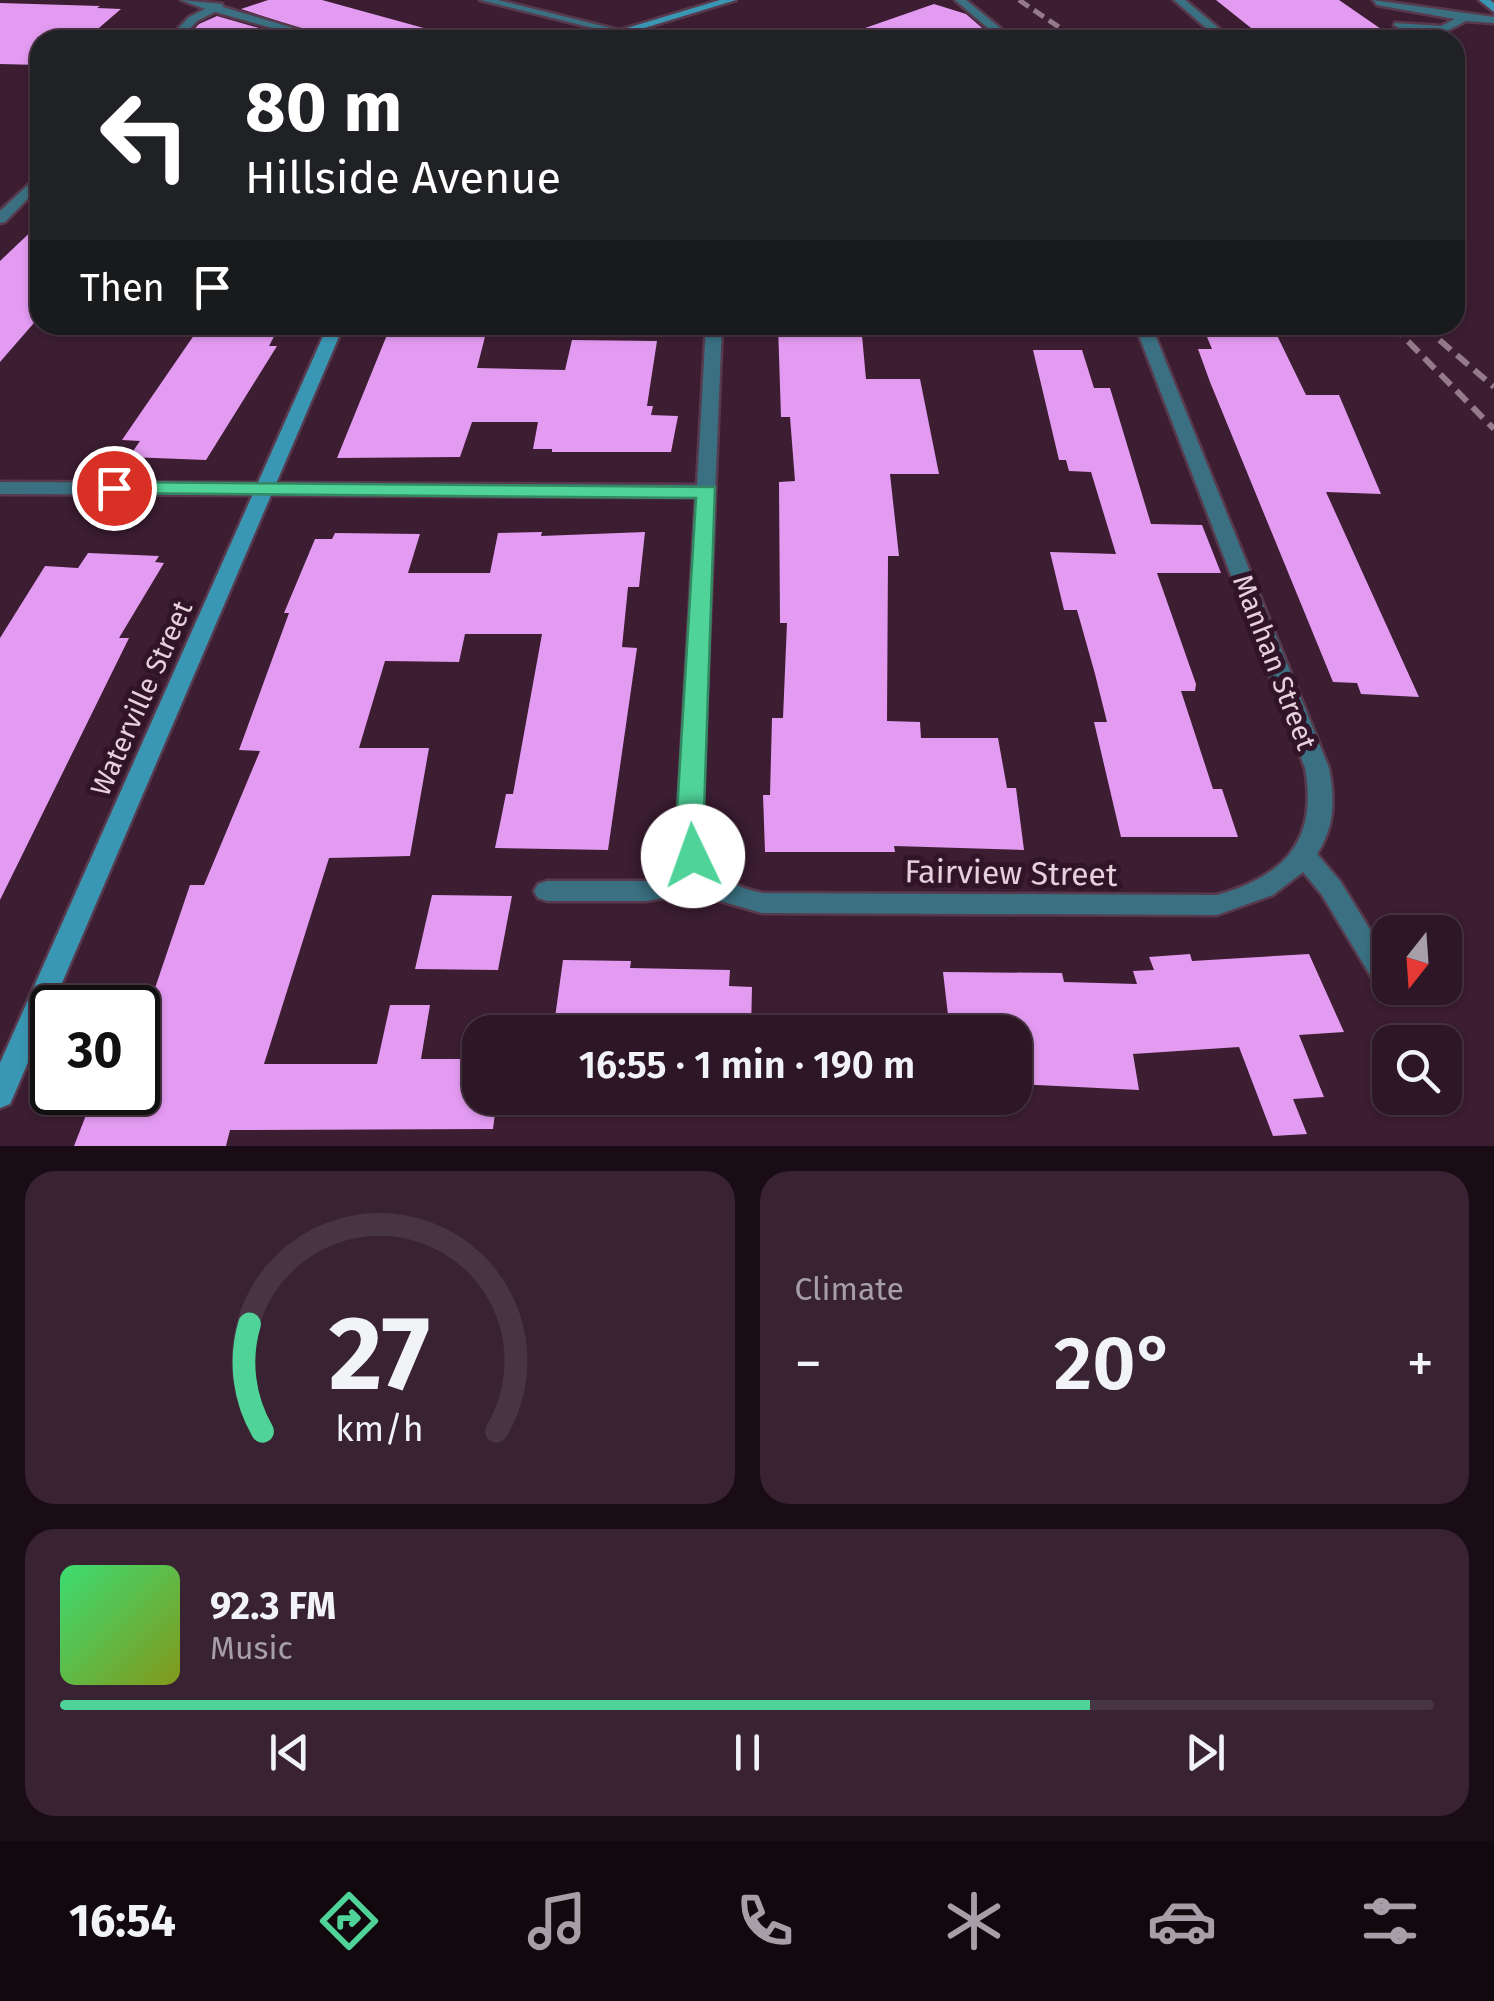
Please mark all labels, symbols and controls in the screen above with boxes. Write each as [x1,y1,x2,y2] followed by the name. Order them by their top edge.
[245,66,402,150] text: 80 m
[80,70,210,200] icon: left
[245,151,561,205] text: Hillside Avenue
[185,260,240,315] icon: arrive
[80,265,165,311] text: Then
[72,446,157,531] pin
[87,461,142,516] icon: arrive
[1226,570,1323,755] street label: Manhan Street
[84,595,200,801] street label: Waterville Street
[641,804,745,908] position arrow
[904,852,1118,894] street label: Fairview Street
[1372,915,1462,1005] north arrow
[1372,915,1462,1115] map controls
[30,985,160,1115] speed limit sign: 30
[1372,1025,1462,1115] button: search
[579,1042,915,1088] text: 16:55 · 1 min · 190 m
[795,1270,904,1308] text: Climate
[329,1292,430,1417] text: 27
[1054,1319,1175,1409] text: 20°
[795,1331,822,1397] text: −
[1407,1331,1434,1397] text: +
[336,1408,424,1450] text: km/h
[210,1583,336,1629] text: 92.3 FM
[210,1629,293,1667] text: Music
[262,1725,317,1780] icon: previous
[720,1725,775,1780] icon: pause
[1178,1725,1233,1780] icon: next
[314,1886,384,1956] icon: directions
[522,1886,592,1956] icon: music
[730,1886,800,1956] icon: phone
[939,1886,1009,1956] icon: climate
[1147,1886,1217,1956] icon: car
[1355,1886,1425,1956] icon: filters
[69,1894,176,1948] text: 16:54

